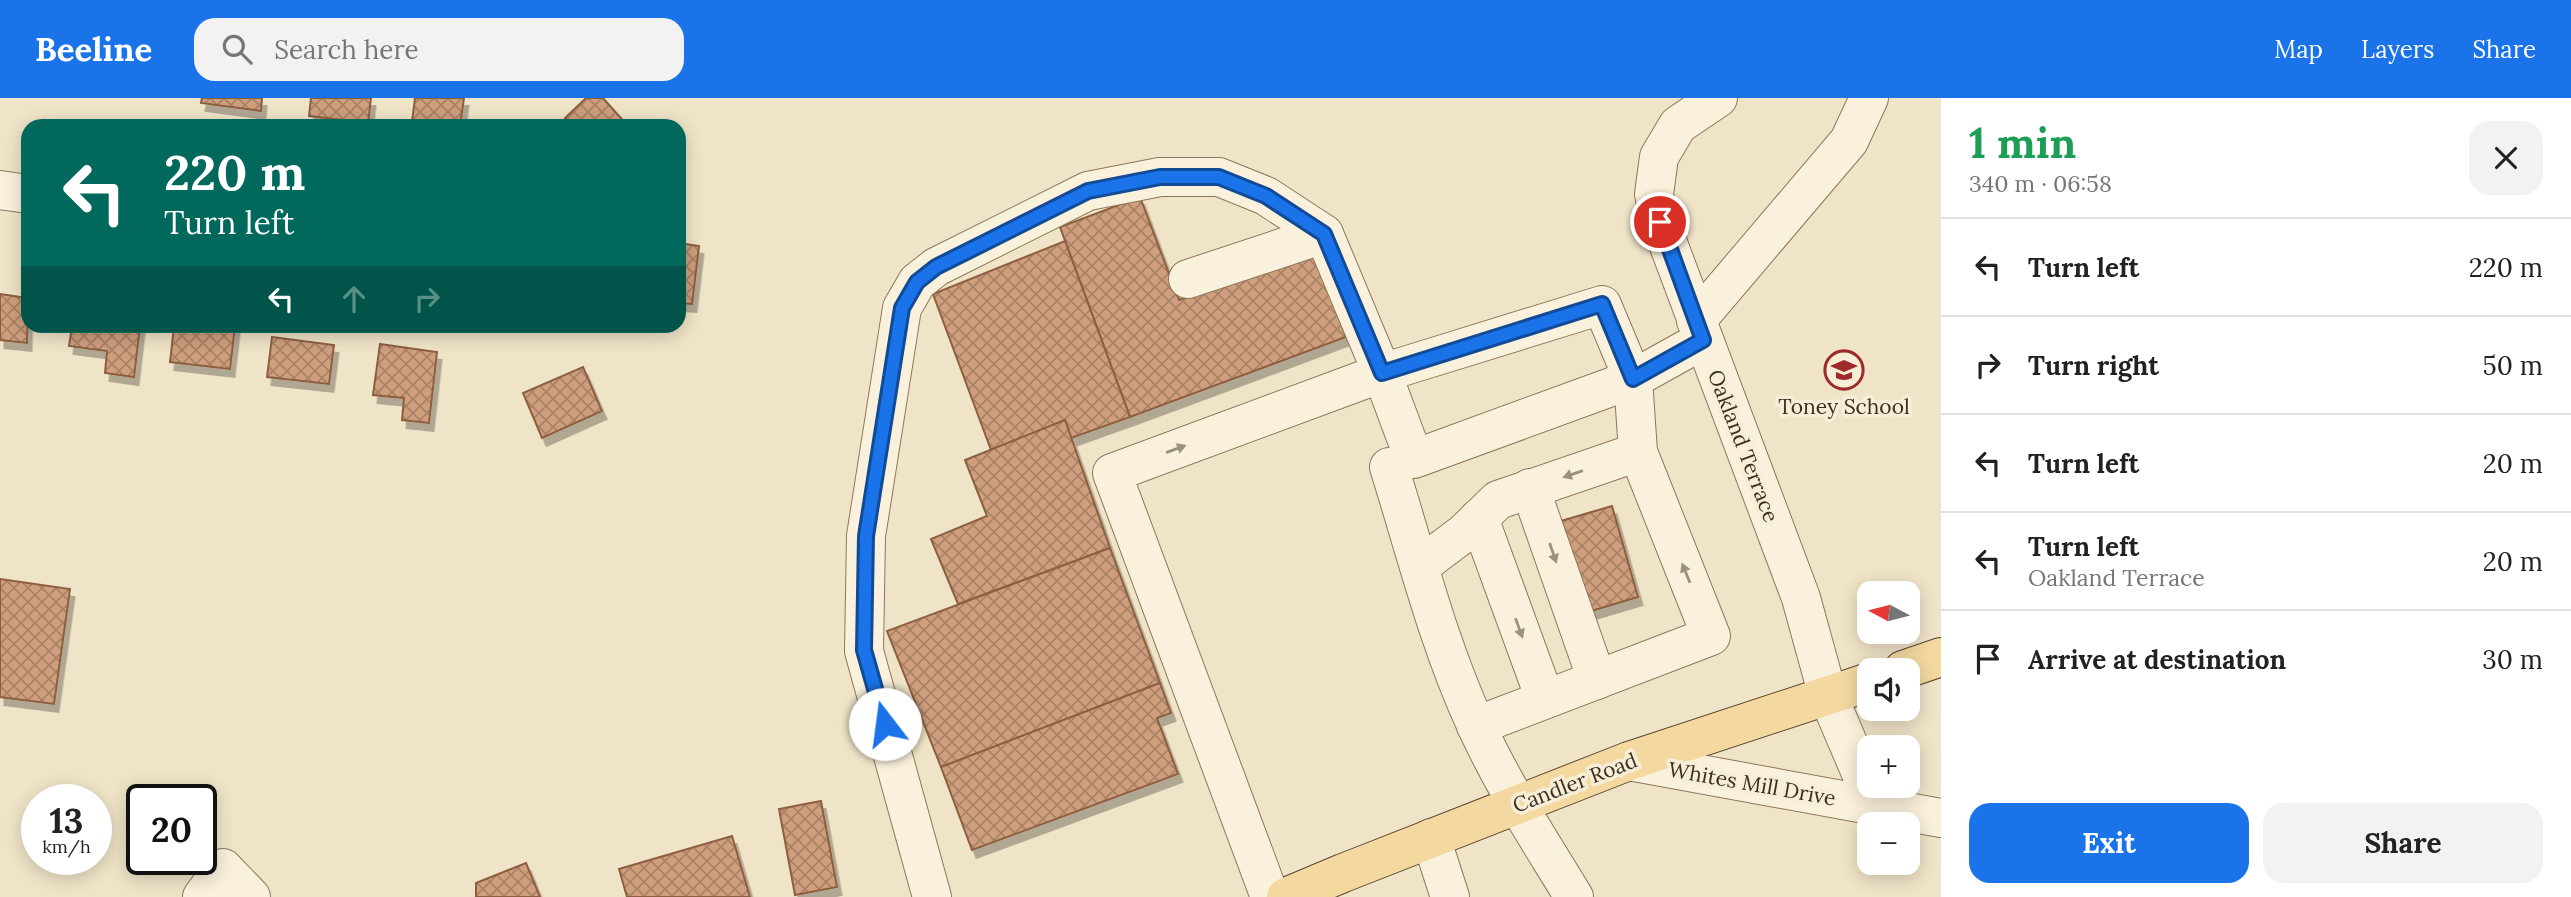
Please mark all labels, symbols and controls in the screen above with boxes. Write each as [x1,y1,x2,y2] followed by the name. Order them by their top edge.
[194,18,684,81] search box
[35,28,152,70] text: Beeline
[218,30,256,68] icon: search
[274,33,419,66] text: Search here
[2274,34,2323,65] text: Map
[2361,34,2434,65] text: Layers
[2472,34,2536,65] text: Share
[1969,116,2076,170] text: 1 min
[2469,121,2543,195] button: close
[164,141,305,203] text: 220 m
[49,147,140,238] icon: left
[1969,169,2112,198] text: 340 m · 06:58
[1630,192,1690,252] pin
[164,202,294,243] text: Turn left
[1641,203,1679,241] icon: arrive
[1969,248,2007,286] icon: left
[2028,251,2139,284] text: Turn left
[2469,251,2543,284] text: 220 m
[262,280,300,318] icon: left
[335,280,373,318] icon: ahead
[408,280,446,318] icon: right
[1969,346,2007,384] icon: right
[1823,349,1865,391] school or university icon: Toney School
[2028,349,2159,382] text: Turn right
[2483,349,2543,382] text: 50 m
[1702,366,1785,526] street label: Oakland Terrace
[1778,393,1910,420] place label: Toney School
[1166,444,1187,455] one-way arrow
[1969,444,2007,482] icon: left
[2028,447,2139,480] text: Turn left
[2483,447,2543,480] text: 20 m
[1563,469,1584,480] one-way arrow
[2028,530,2139,563] text: Turn left
[1547,542,1558,563] one-way arrow
[1969,542,2007,580] icon: left
[2483,545,2543,578] text: 20 m
[1680,562,1691,583] one-way arrow
[2028,563,2205,592] text: Oakland Terrace
[1857,581,1920,644] north arrow
[1857,581,1920,875] map controls
[1514,617,1525,638] one-way arrow
[1969,640,2007,678] icon: arrive
[2028,643,2286,676] text: Arrive at destination
[2482,643,2543,676] text: 30 m
[1857,658,1920,721] button: sound
[848,687,922,761] position arrow
[1857,735,1920,798] button: +
[1509,746,1641,819] street label: Candler Road
[1666,755,1838,812] street label: Whites Mill Drive
[126,784,217,875] speed limit sign: 20
[50,798,83,843] text: 13
[1969,803,2249,883] button: Exit
[2263,803,2543,883] button: Share
[1857,812,1920,875] button: −
[42,835,91,858] text: km/h

